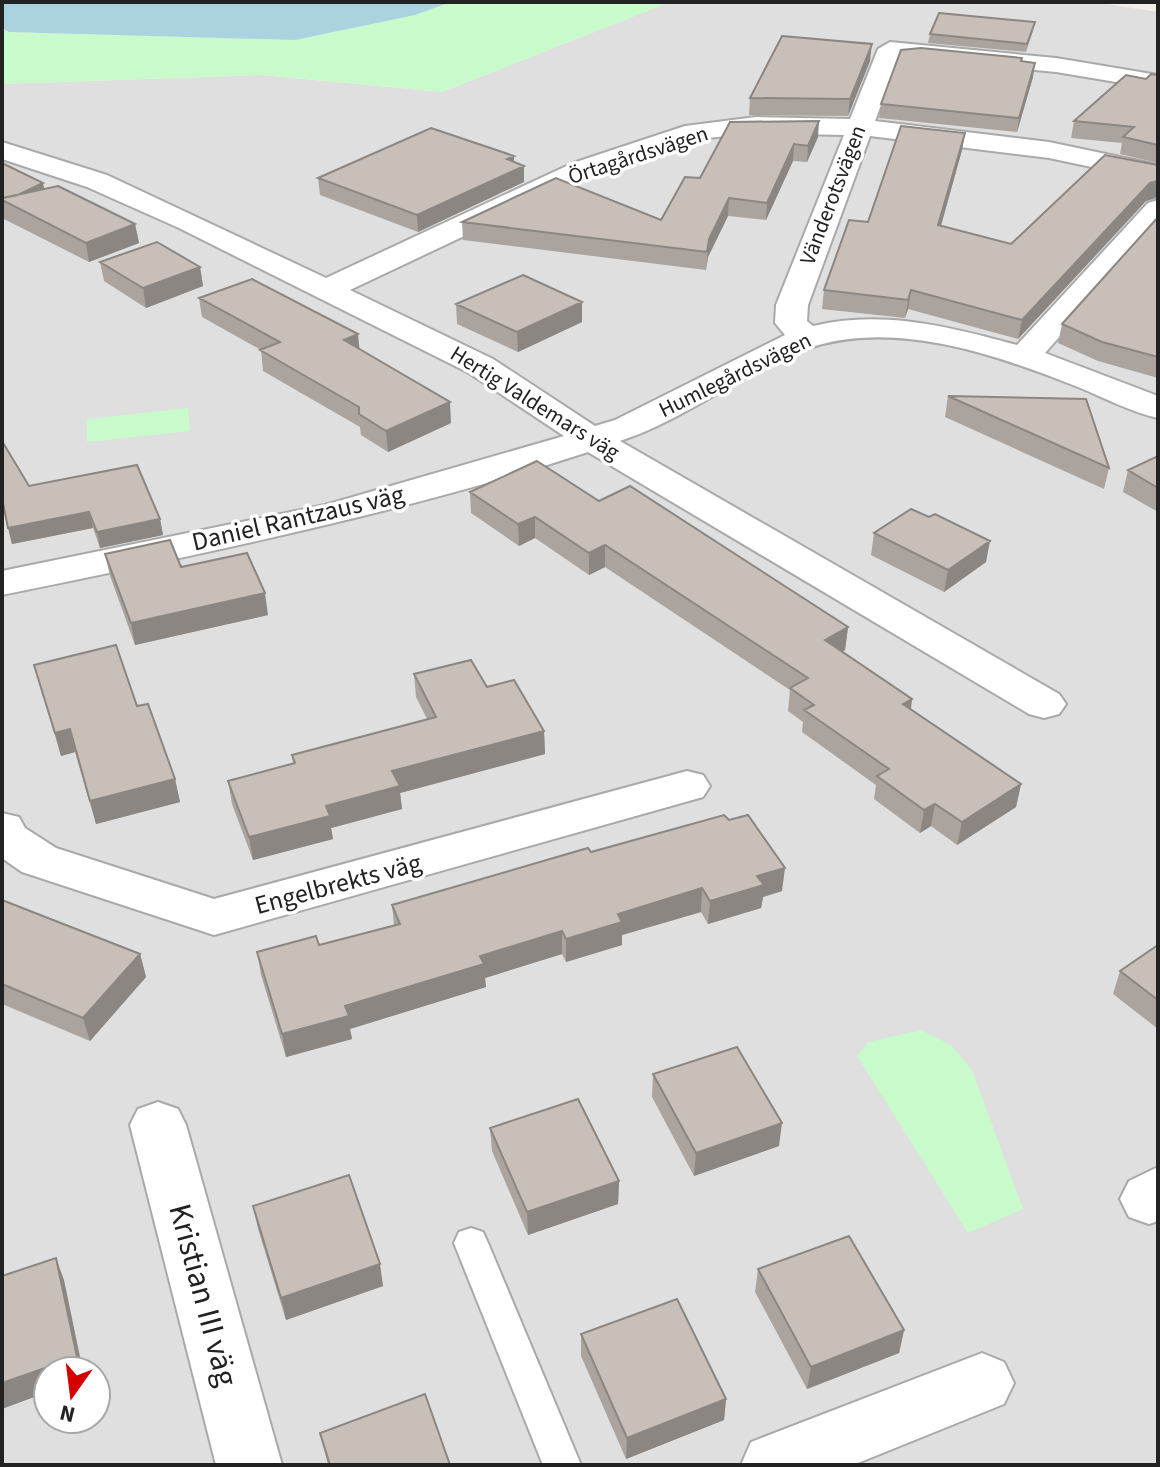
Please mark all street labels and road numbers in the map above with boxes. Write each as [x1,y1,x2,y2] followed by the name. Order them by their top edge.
[564,117,712,193] street label: Örtagårdsvägen
[792,121,874,269] street label: Vänderotsvägen
[653,324,817,426] street label: Humlegårdsvägen
[444,338,626,468] street label: Hertig Valdemars väg
[188,476,408,560] street label: Daniel Rantzaus väg
[251,844,425,924] street label: Engelbrekts väg
[157,1199,249,1391] street label: Kristian III väg

